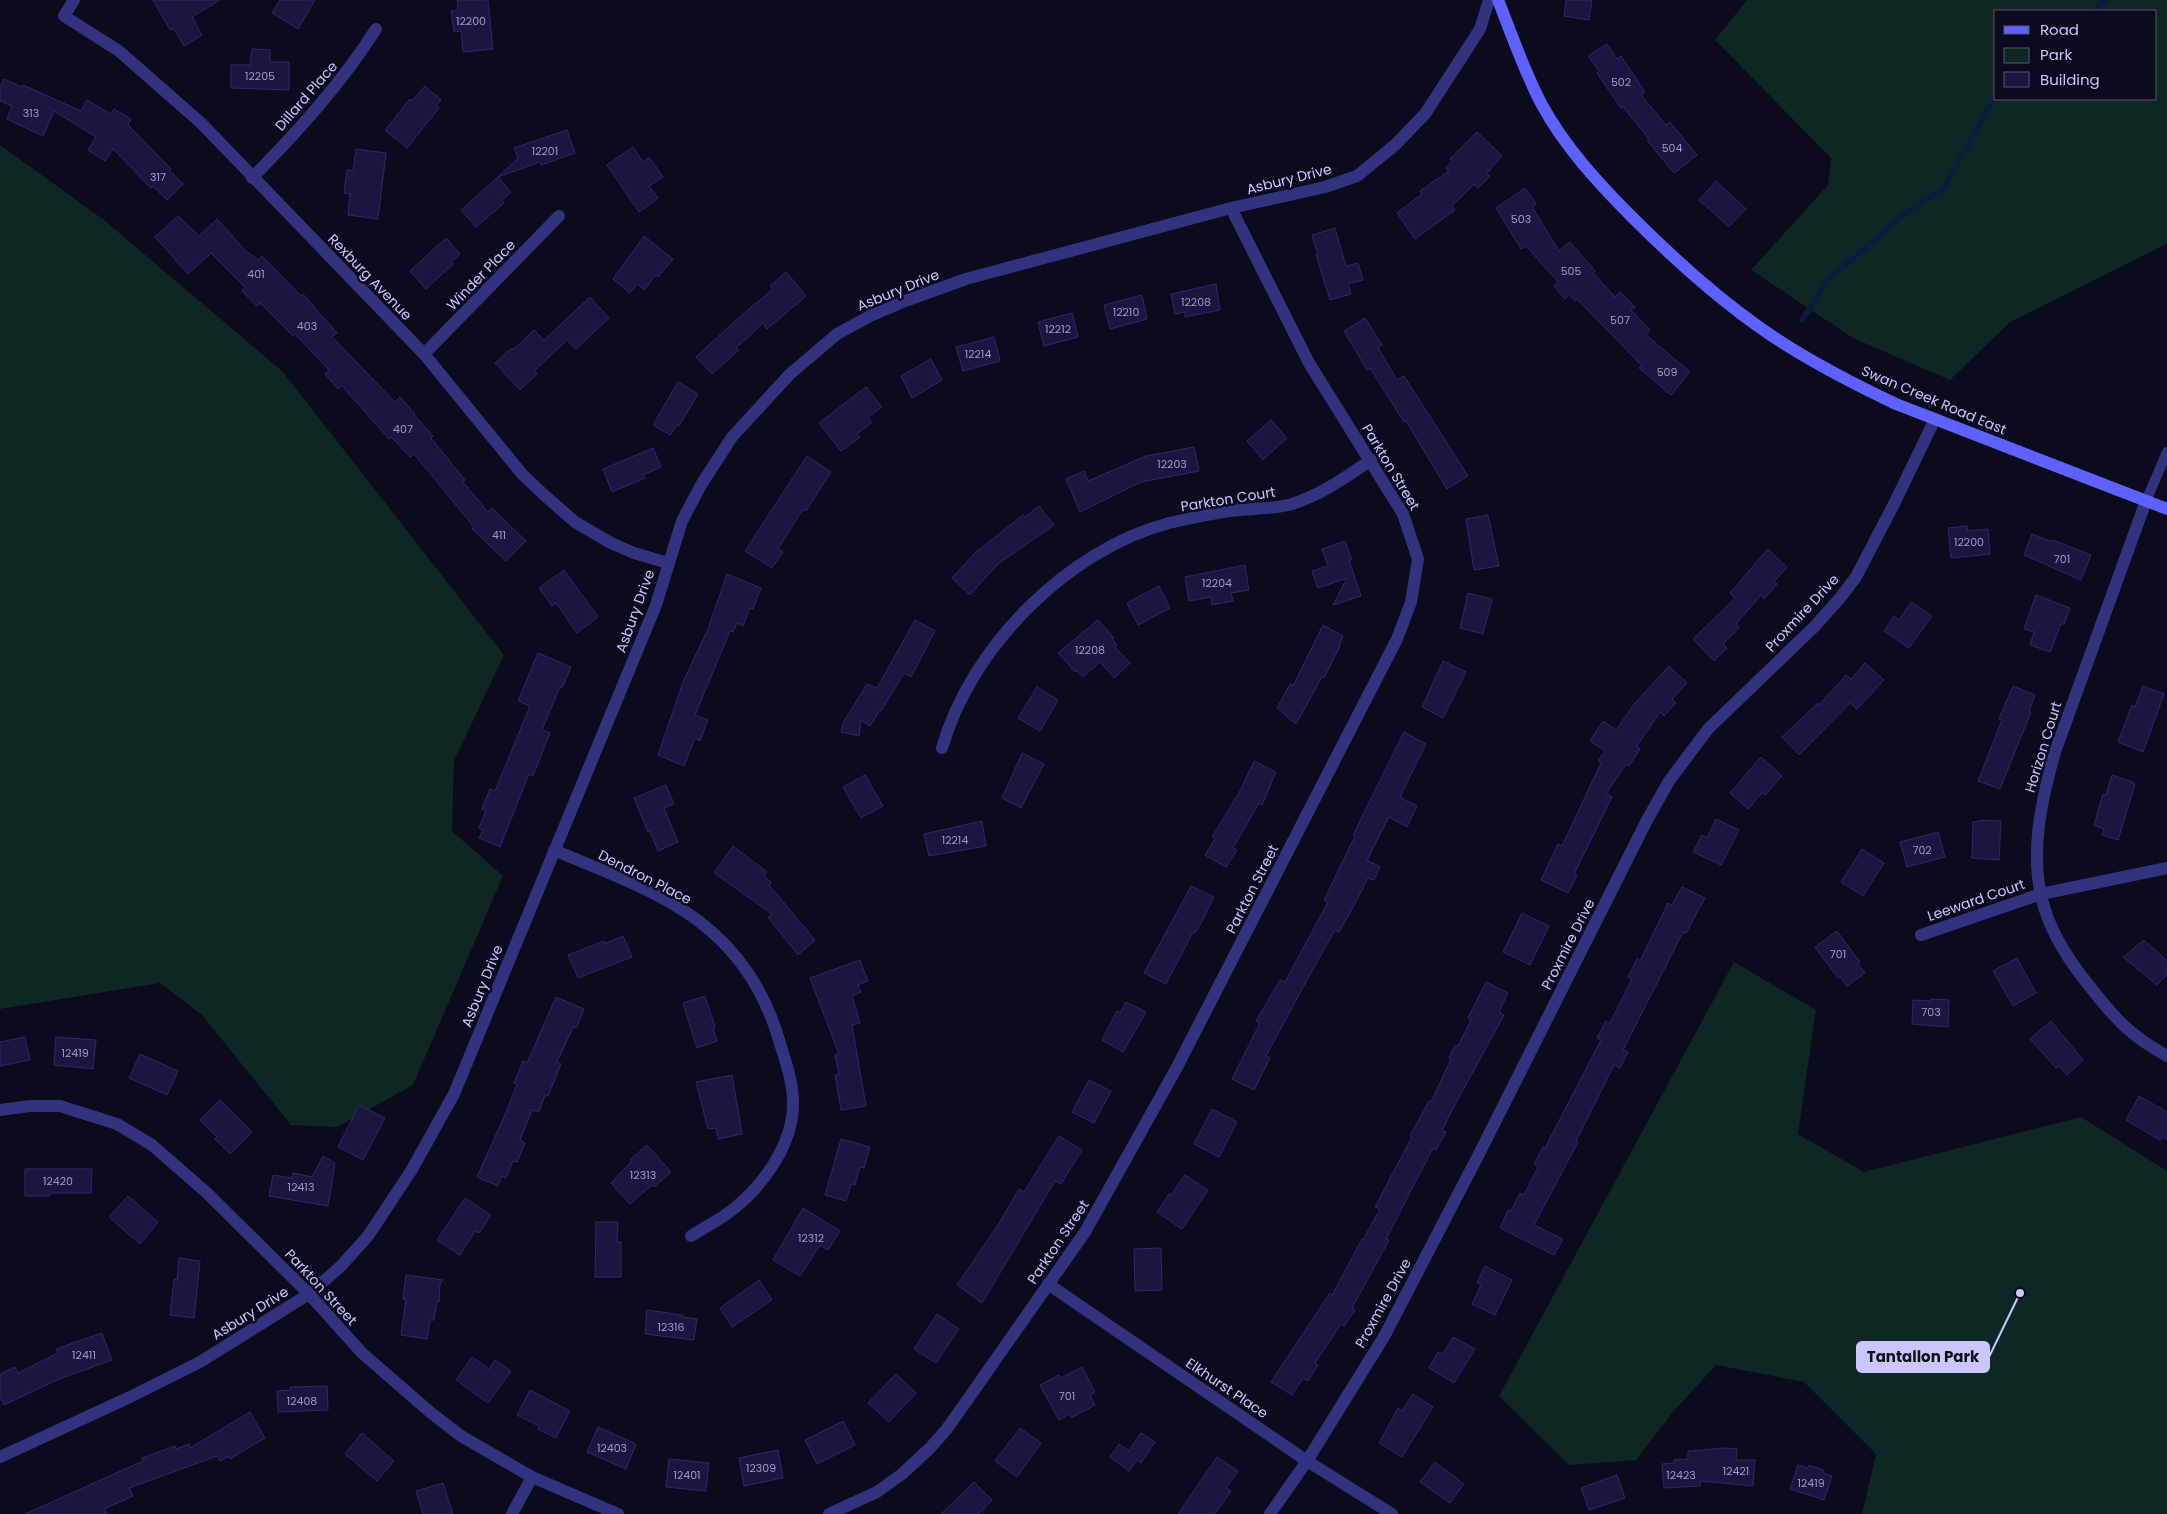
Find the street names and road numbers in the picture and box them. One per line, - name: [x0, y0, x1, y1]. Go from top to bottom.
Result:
- street label: Dillard Place: [270, 57, 342, 135]
- street label: Asbury Drive: [1244, 159, 1334, 199]
- street label: Rexburg Avenue: [323, 229, 417, 325]
- street label: Winder Place: [442, 235, 520, 315]
- street label: Asbury Drive: [854, 264, 942, 316]
- street label: Swan Creek Road East: [1859, 360, 2009, 440]
- street label: Parkton Street: [1357, 420, 1425, 514]
- street label: Parkton Court: [1179, 482, 1277, 516]
- street label: Asbury Drive: [611, 566, 659, 655]
- street label: Proxmire Drive: [1761, 570, 1843, 656]
- street label: Horizon Court: [2020, 699, 2066, 795]
- street label: Parkton Street: [1221, 841, 1283, 937]
- street label: Dendron Place: [595, 845, 695, 909]
- street label: Leeward Court: [1925, 874, 2027, 926]
- street label: Proxmire Drive: [1536, 895, 1600, 993]
- street label: Asbury Drive: [456, 942, 508, 1030]
- street label: Parkton Street: [1022, 1196, 1094, 1288]
- street label: Parkton Street: [280, 1244, 362, 1330]
- street label: Proxmire Drive: [1350, 1254, 1416, 1351]
- street label: Asbury Drive: [208, 1281, 293, 1345]
- street label: Elkhurst Place: [1182, 1353, 1272, 1423]

